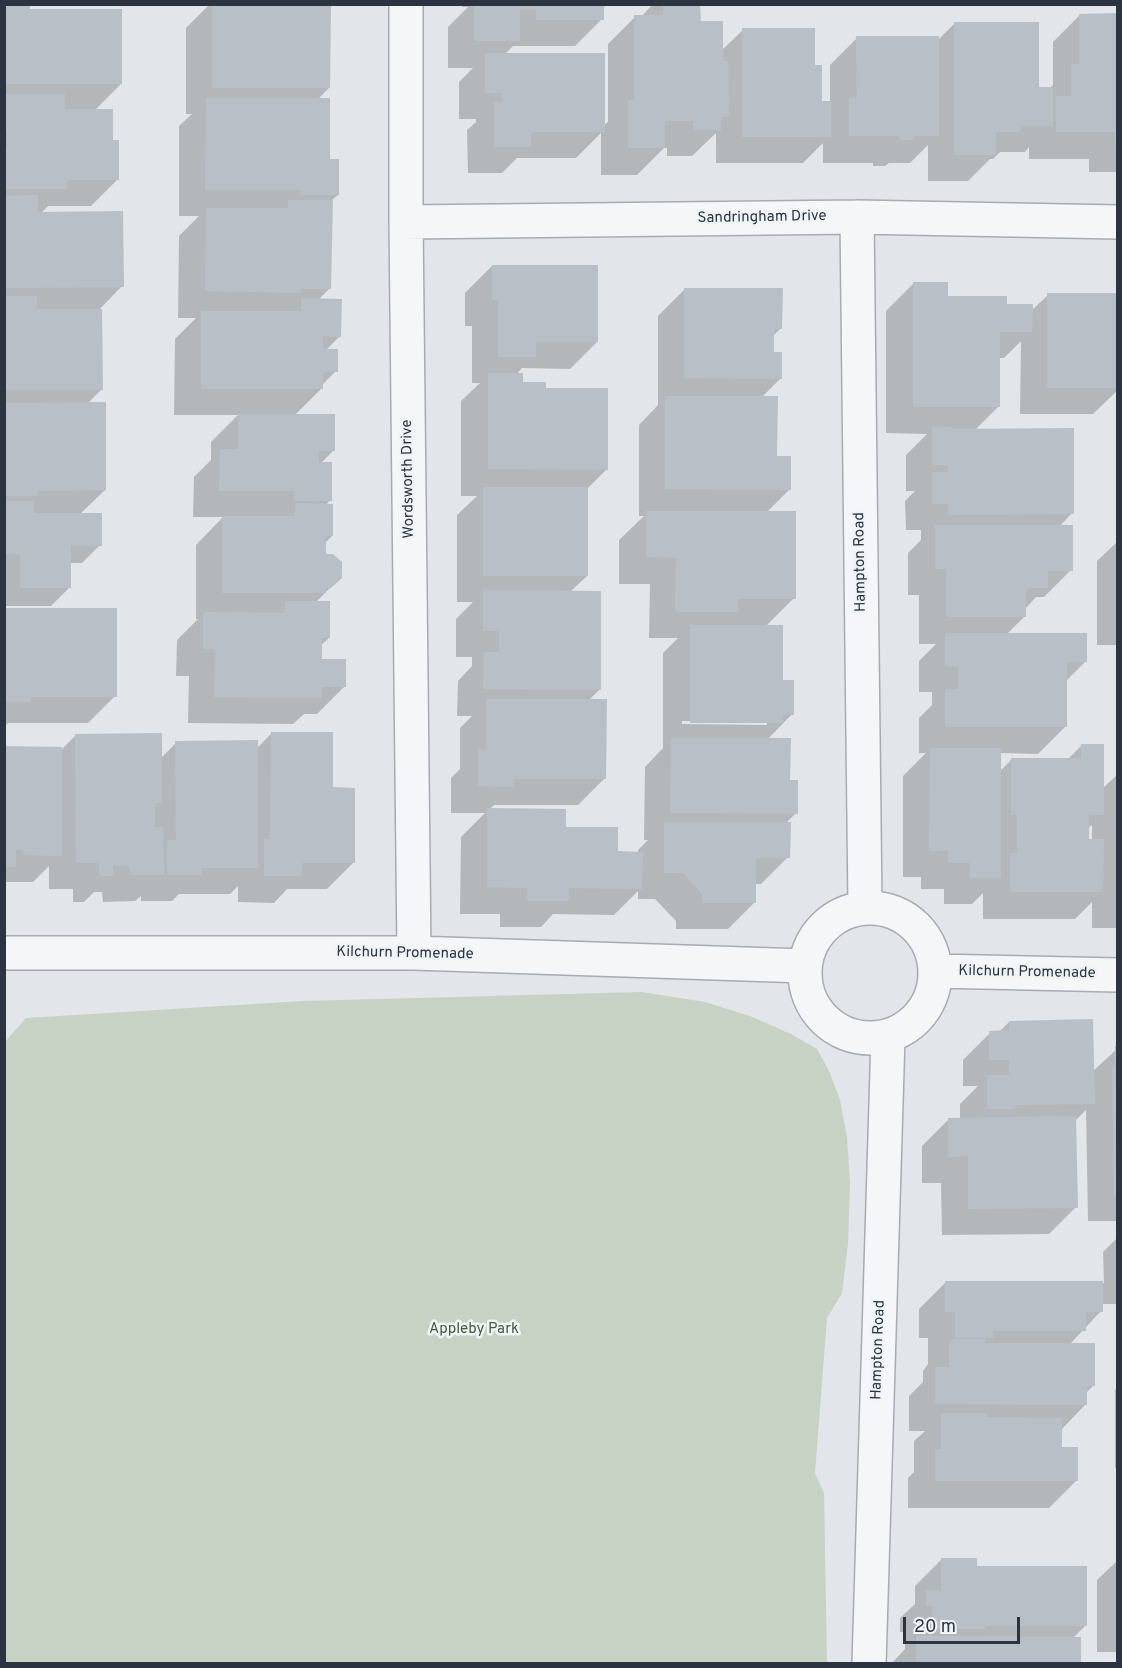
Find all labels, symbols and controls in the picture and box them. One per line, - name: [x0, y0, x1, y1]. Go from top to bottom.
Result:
- street label: Sandringham Drive: [697, 208, 827, 228]
- street label: Wordsworth Drive: [399, 419, 419, 539]
- street label: Hampton Road: [851, 512, 871, 612]
- street label: Kilchurn Promenade: [336, 944, 474, 964]
- street label: Kilchurn Promenade: [958, 963, 1096, 983]
- street label: Hampton Road: [868, 1300, 890, 1400]
- park label: Appleby Park: [429, 1321, 519, 1339]
- scale bar: [906, 1605, 1023, 1643]
- text: 20 m: [914, 1616, 956, 1639]

